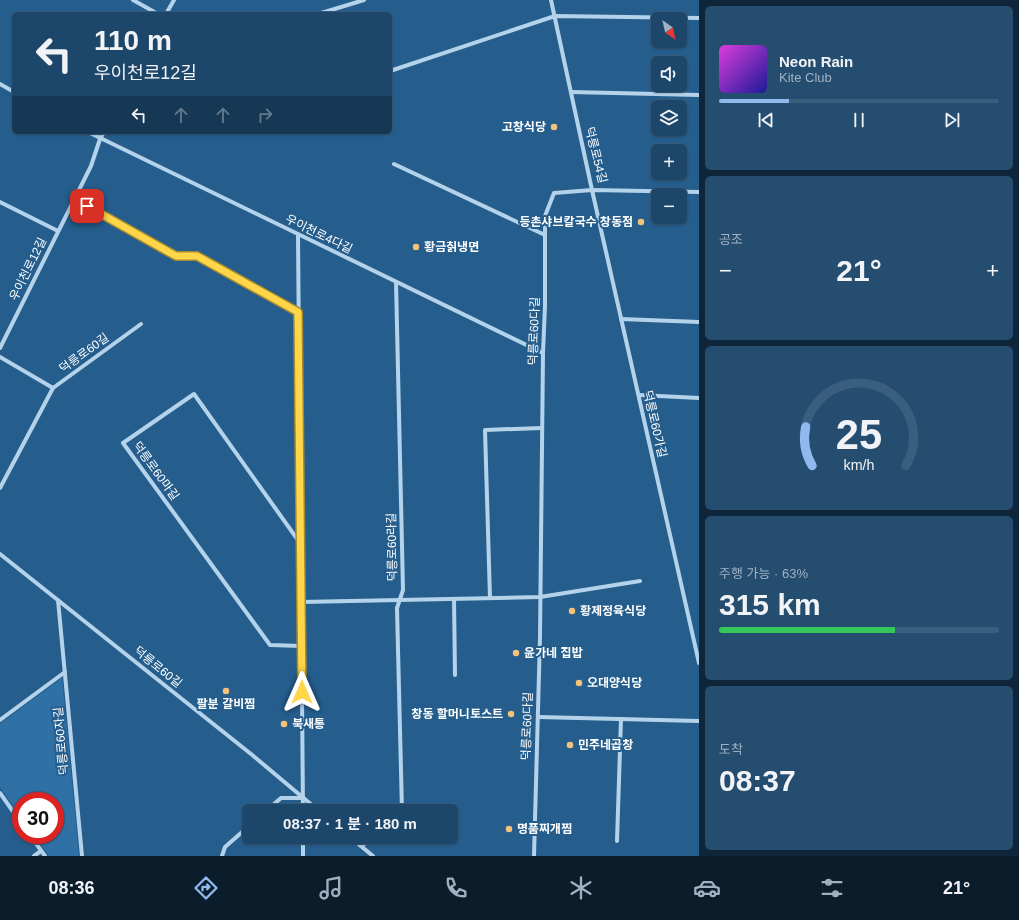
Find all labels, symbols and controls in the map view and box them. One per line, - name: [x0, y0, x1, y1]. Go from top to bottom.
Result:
- north arrow: [651, 12, 687, 48]
- map controls: [651, 12, 687, 224]
- text: 110 m: [94, 25, 172, 56]
- icon: left: [28, 28, 80, 80]
- text: Neon Rain: [779, 53, 853, 70]
- button: sound: [651, 56, 687, 92]
- text: 우이천로12길: [94, 63, 197, 83]
- text: Kite Club: [779, 70, 832, 85]
- button: layers: [651, 100, 687, 136]
- icon: left: [128, 104, 150, 126]
- icon: ahead: [170, 104, 192, 126]
- icon: ahead: [212, 104, 234, 126]
- icon: right: [254, 104, 276, 126]
- icon: previous: [755, 109, 777, 131]
- icon: pause: [848, 109, 870, 131]
- icon: next: [941, 109, 963, 131]
- place label: 고창식당: [502, 120, 546, 134]
- marker: 고창식당: [549, 122, 559, 132]
- street label: 덕릉로54길: [582, 125, 610, 185]
- button: +: [651, 144, 687, 180]
- button: −: [651, 188, 687, 224]
- pin: [70, 189, 104, 223]
- icon: arrive: [76, 195, 98, 217]
- street label: 우이천로4다길: [283, 212, 355, 256]
- place label: 등촌샤브칼국수 창동점: [519, 215, 633, 229]
- marker: 등촌샤브칼국수 창동점: [636, 217, 646, 227]
- text: 공조: [719, 232, 743, 247]
- street label: 우이천로12길: [7, 235, 49, 303]
- place label: 황금칡냉면: [424, 240, 479, 254]
- marker: 황금칡냉면: [411, 242, 421, 252]
- text: 21°: [836, 254, 882, 287]
- text: −: [719, 258, 732, 283]
- text: +: [986, 258, 999, 283]
- street label: 덕릉로60다길: [526, 296, 542, 366]
- street label: 덕릉로60길: [57, 330, 111, 376]
- street label: 덕릉로60가길: [640, 389, 670, 459]
- text: 25: [836, 411, 882, 458]
- street label: 덕릉로60마길: [130, 439, 182, 503]
- text: km/h: [844, 457, 875, 473]
- street label: 덕릉로60라길: [384, 513, 400, 581]
- text: 주행 가능 · 63%: [719, 566, 808, 581]
- text: 315 km: [719, 588, 821, 621]
- place label: 황제정육식당: [580, 604, 646, 618]
- marker: 황제정육식당: [567, 606, 577, 616]
- street label: 덕릉로60길: [131, 643, 185, 691]
- place label: 윤가네 집밥: [524, 646, 583, 660]
- marker: 윤가네 집밥: [511, 648, 521, 658]
- position arrow: [281, 671, 323, 713]
- place label: 오대양식당: [587, 676, 642, 690]
- marker: 오대양식당: [574, 678, 584, 688]
- marker: 팔분 갈비찜: [221, 686, 231, 696]
- street label: 덕릉로60다길: [519, 691, 535, 761]
- place label: 팔분 갈비찜: [197, 697, 255, 711]
- street label: 덕릉로60자길: [51, 706, 71, 776]
- place label: 창동 할머니토스트: [411, 707, 503, 721]
- marker: 창동 할머니토스트: [506, 709, 516, 719]
- place label: 북새통: [292, 717, 325, 731]
- marker: 북새통: [279, 719, 289, 729]
- place label: 민주네곱창: [578, 738, 633, 752]
- marker: 민주네곱창: [565, 740, 575, 750]
- text: 도착: [719, 742, 743, 757]
- text: 08:37: [719, 764, 796, 797]
- speed limit sign: 30: [12, 792, 64, 844]
- text: 08:37 · 1 분 · 180 m: [283, 815, 417, 832]
- place label: 명품찌개찜: [517, 822, 572, 836]
- marker: 명품찌개찜: [504, 824, 514, 834]
- icon: directions: [192, 874, 220, 902]
- icon: music: [317, 874, 345, 902]
- icon: phone: [442, 874, 470, 902]
- icon: climate: [567, 874, 595, 902]
- icon: car: [693, 874, 721, 902]
- icon: filters: [818, 874, 846, 902]
- text: 08:36: [49, 878, 95, 898]
- text: 21°: [943, 878, 970, 898]

